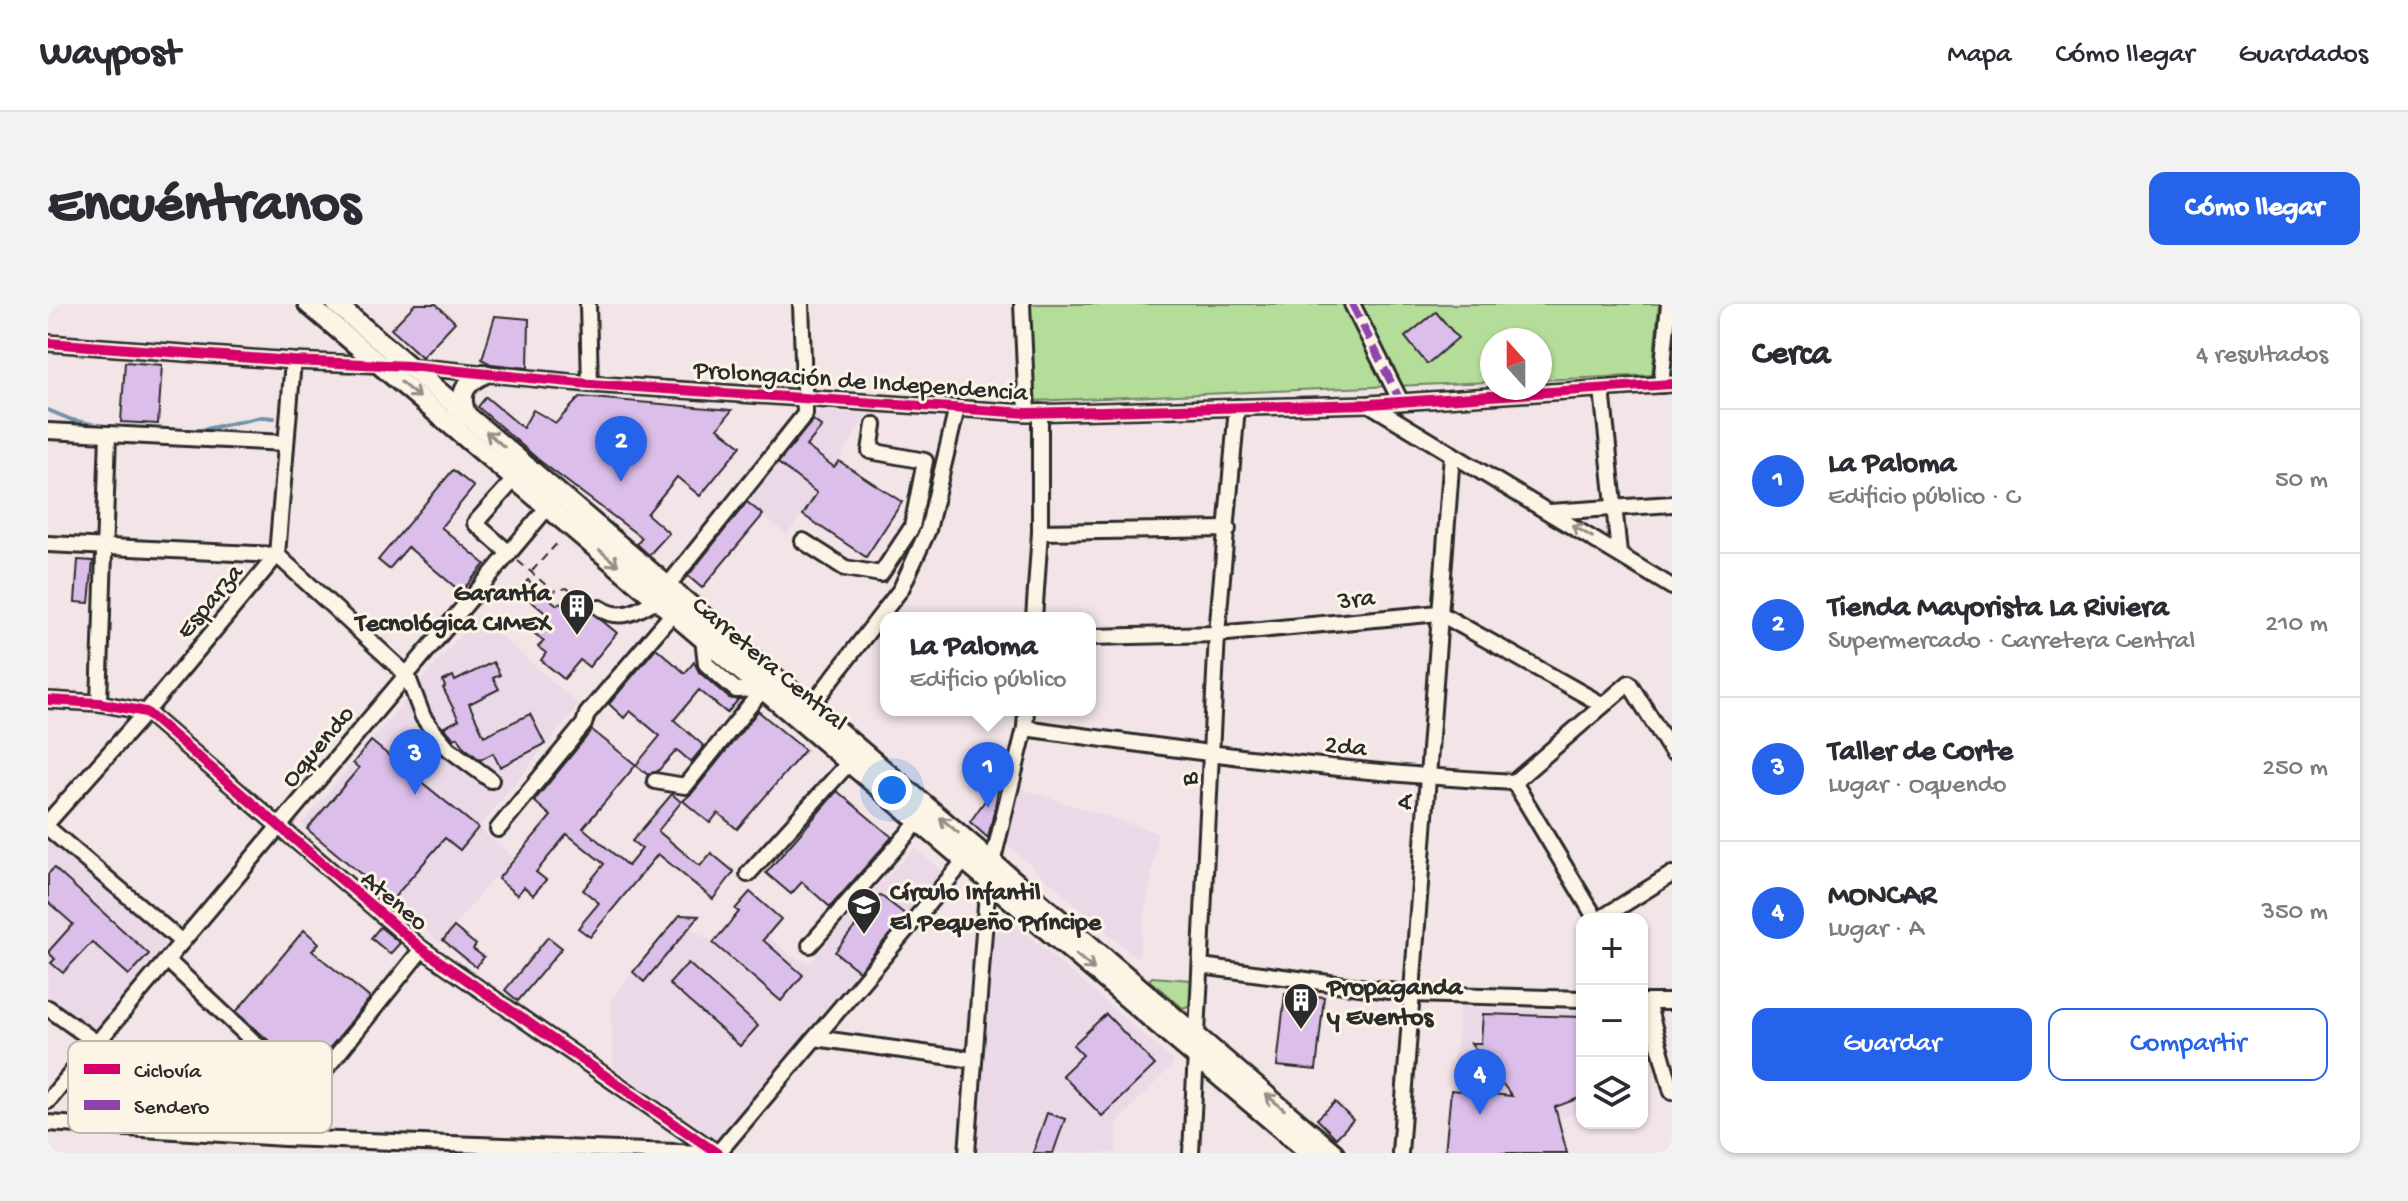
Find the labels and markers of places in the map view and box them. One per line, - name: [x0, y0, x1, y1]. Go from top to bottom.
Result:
- pin: 2: [595, 416, 647, 482]
- place label: Garantía Tecnológica CIMEX: [353, 580, 553, 641]
- building icon: Garantía Tecnológica CIMEX: [558, 587, 596, 637]
- pin: 3: [389, 729, 441, 795]
- pin: 1: [962, 742, 1014, 808]
- place label: Círculo Infantil El Pequeño Príncipe: [890, 879, 1103, 940]
- school or university icon: Círculo Infantil El Pequeño Príncipe: [845, 886, 883, 936]
- place label: Propaganda y Eventos: [1325, 974, 1464, 1035]
- building icon: Propaganda y Eventos: [1282, 981, 1320, 1031]
- pin: 4: [1454, 1049, 1506, 1115]

